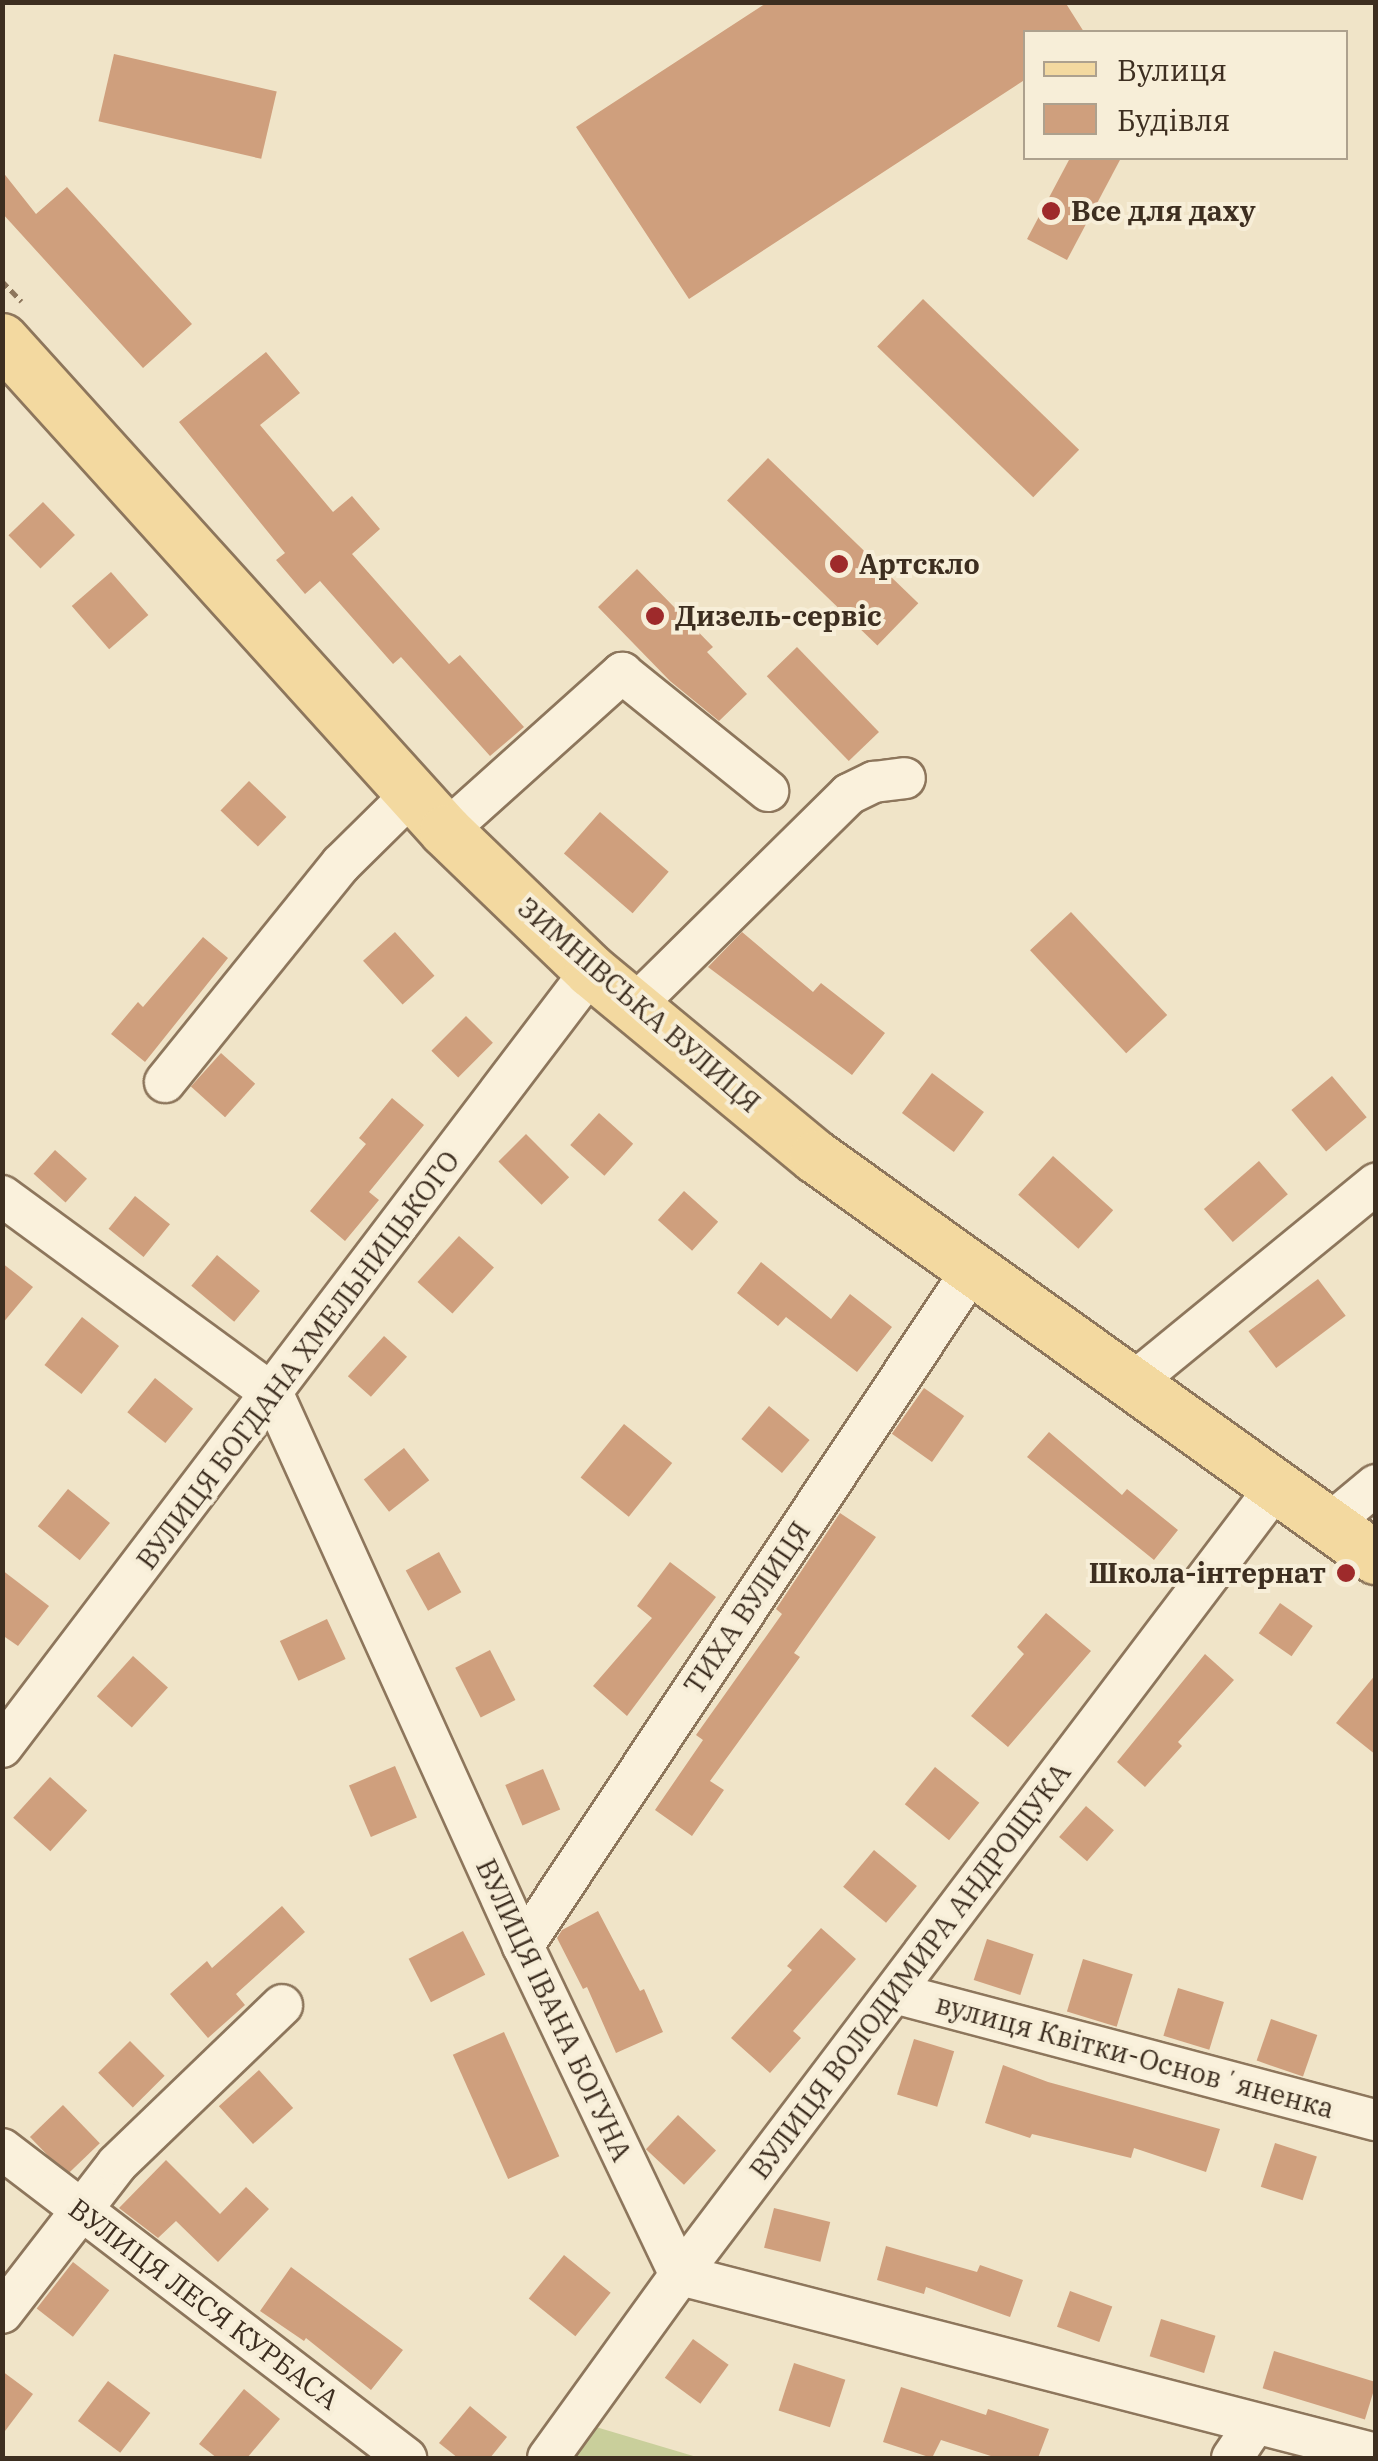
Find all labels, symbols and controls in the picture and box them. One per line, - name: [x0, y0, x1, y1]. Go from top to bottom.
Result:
- legend: [1023, 30, 1348, 160]
- text: Вулиця: [1117, 50, 1227, 89]
- text: Будівля: [1117, 100, 1230, 139]
- place label: Все для даху: [1071, 194, 1256, 228]
- marker: Все для даху: [1040, 200, 1062, 222]
- place label: Артскло: [859, 547, 980, 581]
- marker: Артскло: [828, 553, 850, 575]
- place label: Дизель-сервіс: [675, 599, 882, 633]
- marker: Дизель-сервіс: [644, 605, 666, 627]
- street label: ЗИМНІВСЬКА ВУЛИЦЯ: [511, 891, 767, 1119]
- street label: ВУЛИЦЯ БОГДАНА ХМЕЛЬНИЦЬКОГО: [130, 1144, 466, 1576]
- street label: ТИХА ВУЛИЦЯ: [677, 1515, 817, 1701]
- place label: Школа-інтернат: [1089, 1556, 1326, 1590]
- marker: Школа-інтернат: [1335, 1562, 1357, 1584]
- street label: ВУЛИЦЯ ВОЛОДИМИРА АНДРОЩУКА: [743, 1756, 1077, 2186]
- street label: ВУЛИЦЯ ІВАНА БОГУНА: [469, 1853, 639, 2167]
- street label: вулиця Квітки-Основʼяненка: [932, 1987, 1338, 2125]
- street label: ВУЛИЦЯ ЛЕСЯ КУРБАСА: [62, 2191, 346, 2417]

